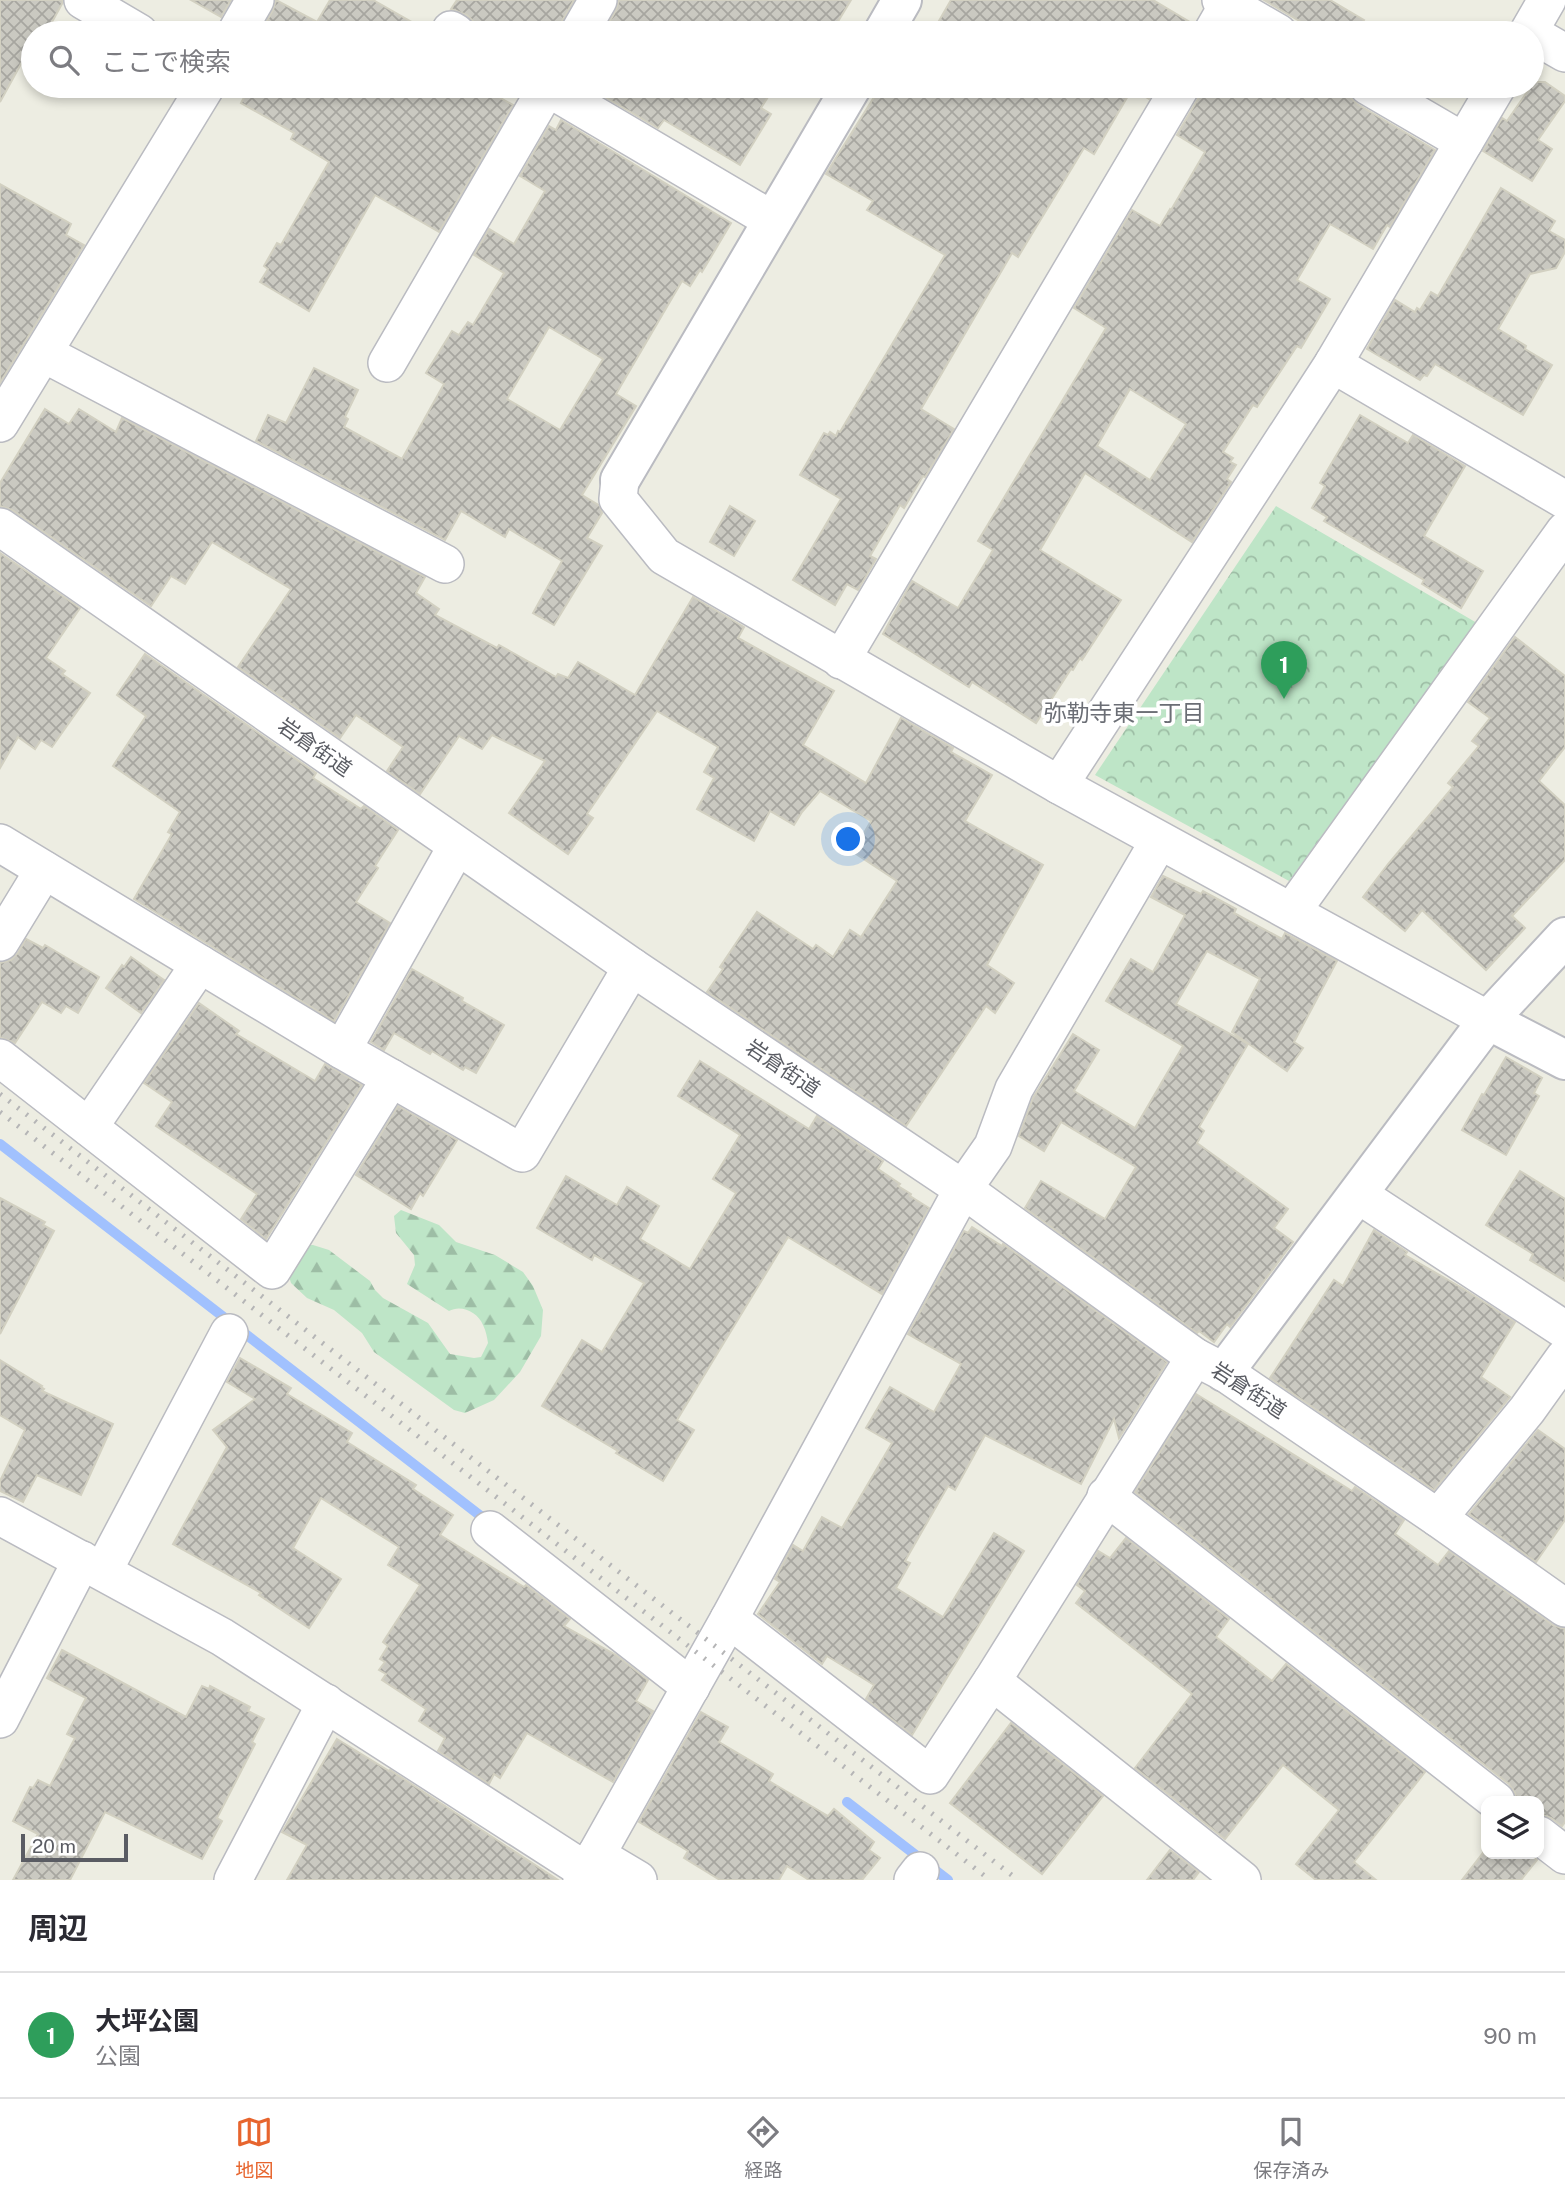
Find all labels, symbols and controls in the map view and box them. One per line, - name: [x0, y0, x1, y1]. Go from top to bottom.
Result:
- search box: [21, 21, 1544, 98]
- icon: search: [45, 41, 83, 79]
- text: ここで検索: [101, 46, 231, 77]
- pin: 1: [1261, 641, 1307, 699]
- district label: 弥勒寺東一丁目: [1044, 699, 1205, 726]
- street label: 岩倉街道: [273, 713, 357, 781]
- your location: [831, 822, 865, 856]
- street label: 岩倉街道: [741, 1034, 825, 1102]
- street label: 岩倉街道: [1207, 1357, 1291, 1423]
- map controls: [1481, 1796, 1544, 1859]
- button: layers: [1481, 1796, 1544, 1859]
- scale bar: [21, 1831, 128, 1863]
- text: 20 m: [32, 1835, 76, 1857]
- text: 周辺: [28, 1910, 88, 1946]
- text: 大坪公園: [95, 2005, 199, 2036]
- text: 1: [46, 2022, 56, 2049]
- text: 90 m: [1483, 2022, 1537, 2049]
- text: 公園: [95, 2042, 141, 2069]
- tab: 地図: [235, 2113, 274, 2182]
- tab: 経路: [744, 2113, 783, 2182]
- tab: 保存済み: [1253, 2113, 1330, 2182]

